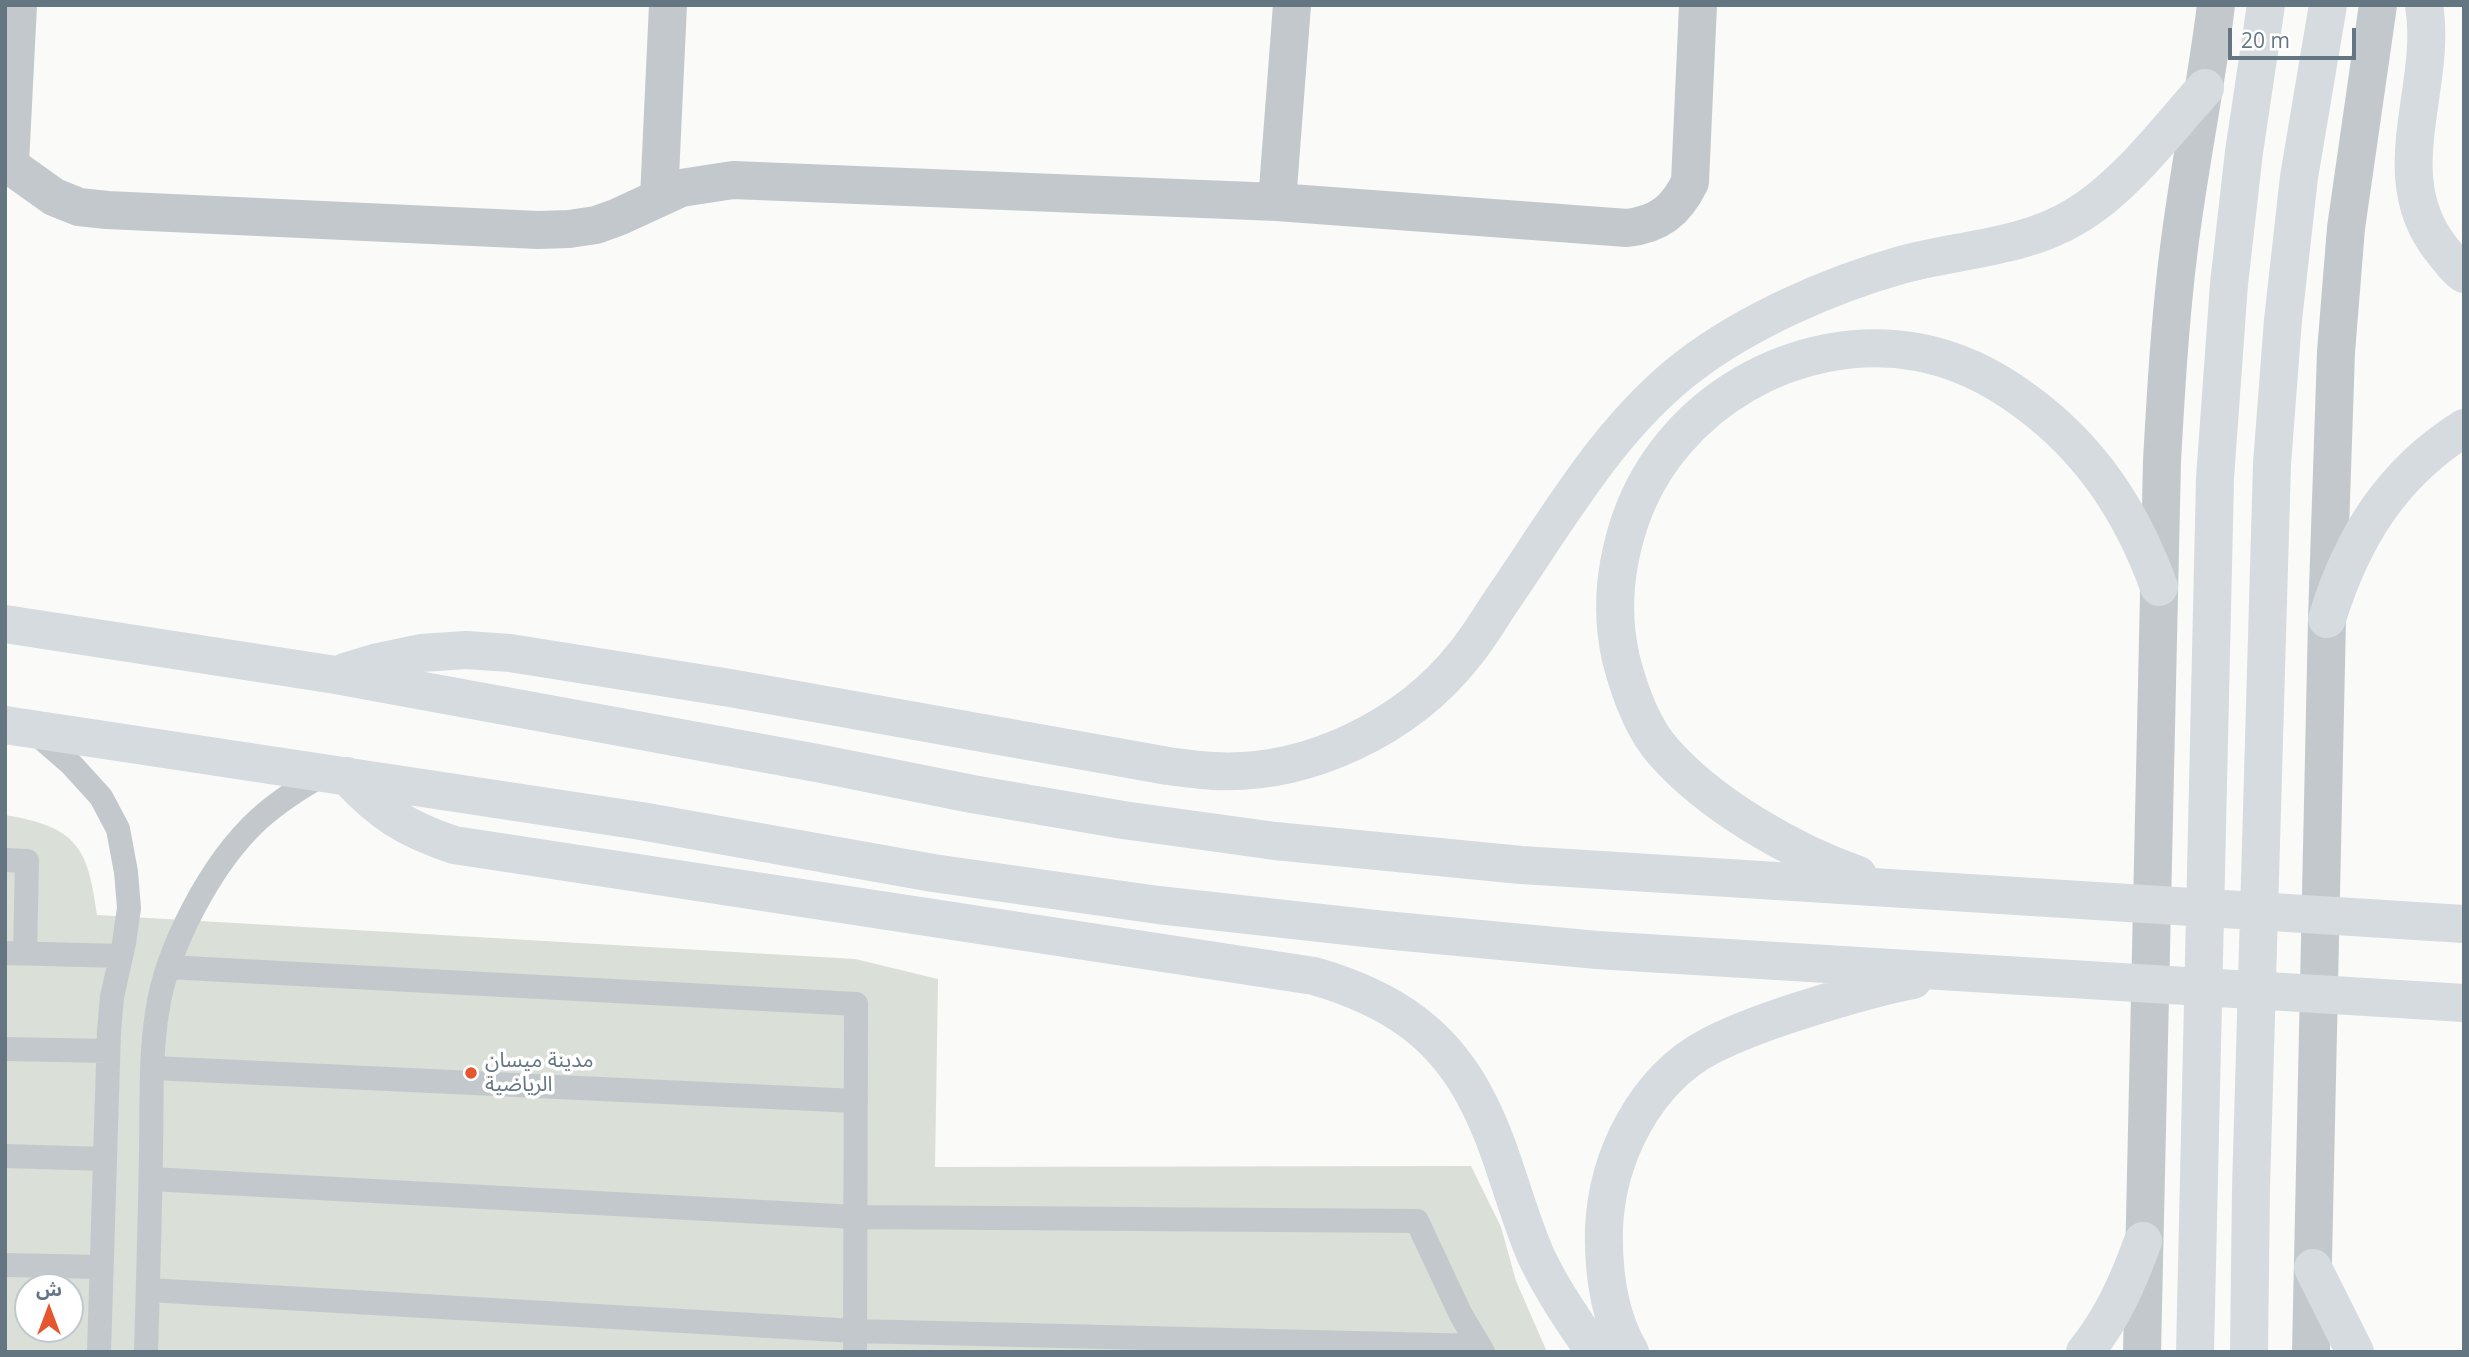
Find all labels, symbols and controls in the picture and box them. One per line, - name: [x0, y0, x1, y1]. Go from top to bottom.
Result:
- scale bar: [2231, 14, 2359, 58]
- text: 20 m: [2241, 26, 2290, 54]
- place label: مدينة ميسان الرياضية: [485, 1048, 594, 1098]
- marker: مدينة ميسان الرياضية: [463, 1065, 479, 1081]
- north arrow: [14, 1273, 84, 1343]
- text: ش: [36, 1276, 62, 1302]

